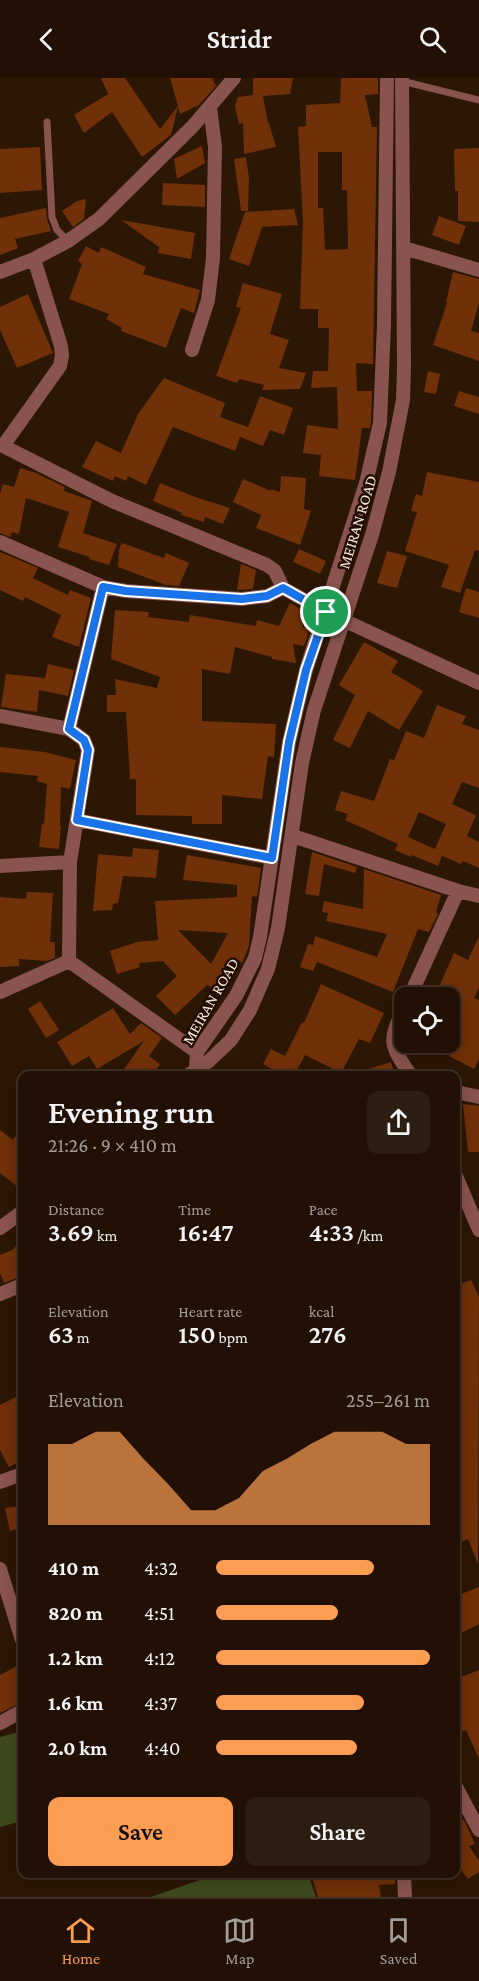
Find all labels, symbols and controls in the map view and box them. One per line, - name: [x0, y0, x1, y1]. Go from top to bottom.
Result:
- icon: back: [30, 23, 63, 56]
- icon: search: [416, 23, 449, 56]
- text: Stridr: [207, 24, 272, 54]
- street label: MEIRAN ROAD: [335, 473, 380, 571]
- pin: [300, 586, 351, 637]
- icon: arrive: [309, 595, 342, 628]
- street label: MEIRAN ROAD: [179, 955, 242, 1047]
- map controls: [394, 987, 460, 1053]
- button: locate: [394, 987, 460, 1053]
- button: share: [367, 1091, 430, 1154]
- text: Evening run: [48, 1093, 214, 1130]
- text: 21:26 · 9 × 410 m: [48, 1134, 177, 1156]
- text: Distance: [48, 1201, 104, 1218]
- text: Time: [178, 1201, 211, 1218]
- text: Pace: [309, 1201, 337, 1218]
- text: 3.69: [48, 1218, 94, 1247]
- text: 16:47: [178, 1218, 234, 1247]
- text: 4:33: [309, 1218, 354, 1247]
- text: km: [94, 1227, 117, 1244]
- text: /km: [354, 1227, 383, 1244]
- text: Elevation: [48, 1303, 109, 1320]
- text: Heart rate: [178, 1303, 242, 1320]
- text: kcal: [309, 1303, 334, 1320]
- text: 63: [48, 1320, 74, 1349]
- text: 150: [178, 1320, 216, 1349]
- text: 276: [309, 1320, 347, 1349]
- text: m: [74, 1329, 90, 1346]
- text: bpm: [216, 1329, 248, 1346]
- text: Elevation: [48, 1389, 124, 1411]
- text: 255–261 m: [346, 1389, 430, 1411]
- text: 410 m: [48, 1557, 99, 1579]
- text: 4:32: [144, 1557, 178, 1579]
- text: 820 m: [48, 1602, 103, 1624]
- text: 4:51: [144, 1602, 175, 1624]
- text: 1.2 km: [48, 1647, 103, 1669]
- text: 4:12: [144, 1647, 175, 1669]
- text: 1.6 km: [48, 1692, 103, 1714]
- text: 4:37: [144, 1692, 177, 1714]
- text: 2.0 km: [48, 1737, 107, 1759]
- text: 4:40: [144, 1737, 180, 1759]
- button: Save: [48, 1797, 233, 1866]
- button: Share: [245, 1797, 430, 1866]
- tab: Home: [62, 1914, 100, 1967]
- tab: Map: [223, 1914, 256, 1967]
- tab: Saved: [380, 1914, 417, 1967]

